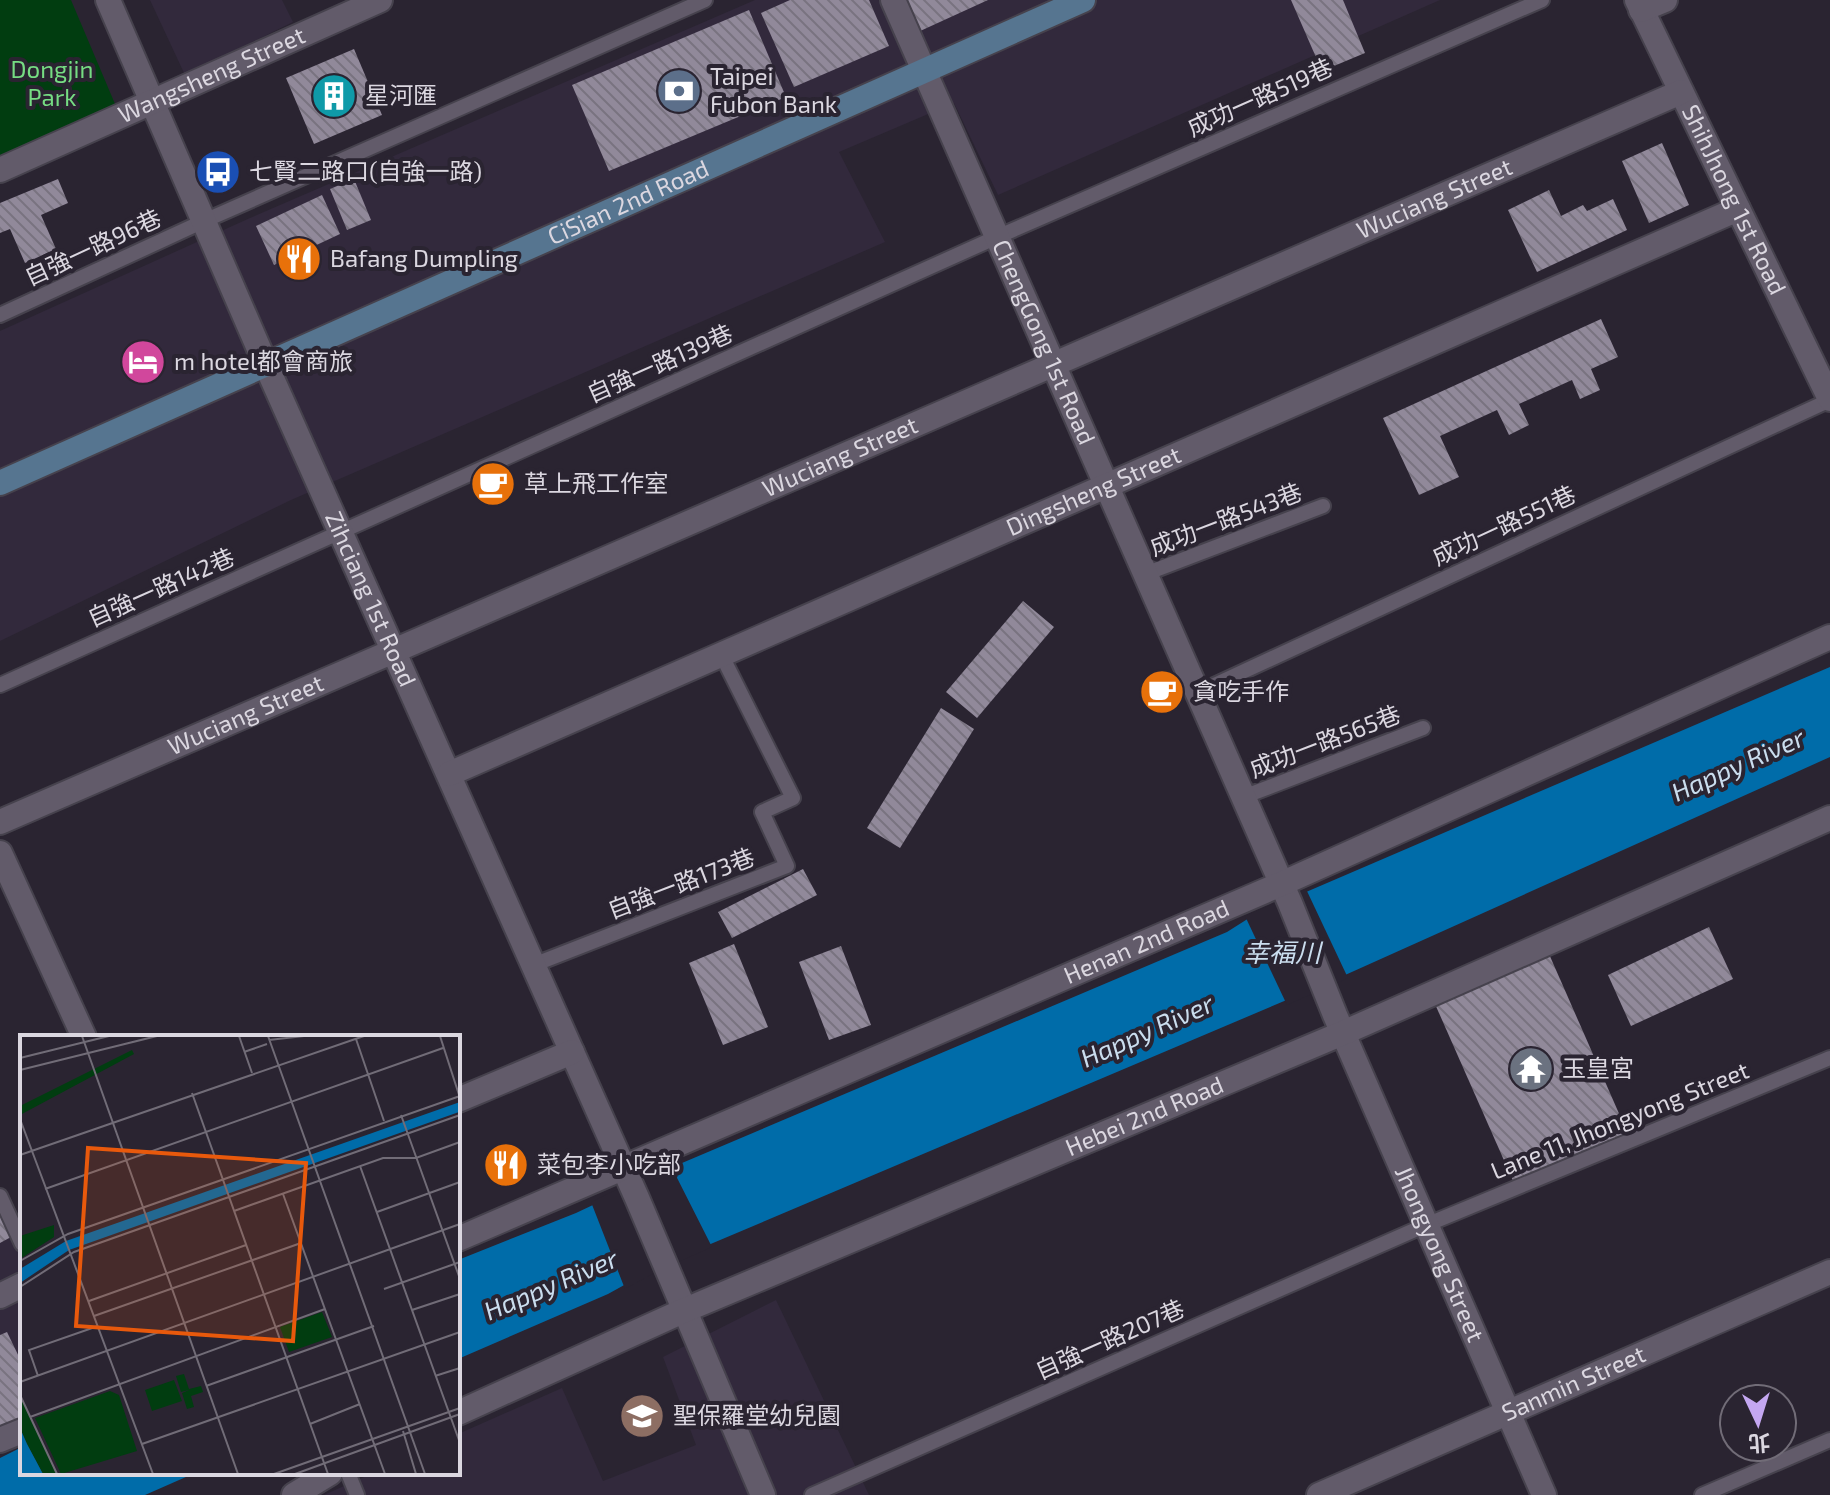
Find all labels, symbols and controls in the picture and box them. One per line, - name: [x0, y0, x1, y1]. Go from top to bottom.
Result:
- street label: Wangsheng Street: [113, 20, 309, 128]
- street label: 成功一路519巷: [1182, 52, 1337, 142]
- park label: Dongjin Park: [11, 54, 93, 111]
- place label: Taipei Fubon Bank: [710, 61, 837, 118]
- bank icon: Taipei Fubon Bank: [655, 67, 703, 115]
- building icon: 星河匯: [310, 72, 358, 120]
- place label: 星河匯: [365, 80, 437, 109]
- street label: ShihJhong 1st Road: [1677, 100, 1793, 299]
- bus stop icon: 七賢二路口(自強一路): [194, 148, 242, 196]
- street label: Wuciang Street: [1352, 151, 1516, 244]
- street label: CiSian 2nd Road: [543, 153, 713, 250]
- place label: 七賢二路口(自強一路): [249, 156, 482, 185]
- street label: 自強一路96巷: [19, 202, 165, 291]
- restaurant icon: Bafang Dumpling: [275, 235, 323, 283]
- street label: ChengGong 1st Road: [987, 235, 1103, 449]
- place label: Bafang Dumpling: [330, 243, 518, 272]
- street label: 自強一路139巷: [582, 318, 737, 408]
- hotel icon: m hotel都會商旅: [119, 338, 167, 386]
- place label: m hotel都會商旅: [174, 346, 353, 375]
- street label: Wuciang Street: [757, 409, 922, 502]
- street label: Dingsheng Street: [1001, 439, 1185, 541]
- cafe icon: 草上飛工作室: [469, 460, 517, 508]
- place label: 草上飛工作室: [524, 468, 668, 497]
- street label: 成功一路543巷: [1145, 476, 1306, 561]
- street label: 成功一路551巷: [1427, 479, 1580, 571]
- street label: Zihciang 1st Road: [320, 506, 423, 691]
- street label: 自強一路142巷: [82, 541, 238, 632]
- street label: Wuciang Street: [163, 667, 327, 760]
- cafe icon: 貪吃手作: [1138, 668, 1186, 716]
- place label: 貪吃手作: [1193, 676, 1289, 705]
- street label: 成功一路565巷: [1245, 698, 1404, 783]
- water label: Happy River: [1666, 720, 1810, 808]
- street label: 自強一路173巷: [603, 841, 758, 924]
- street label: Henan 2nd Road: [1059, 892, 1233, 989]
- water label: 幸福川: [1243, 936, 1324, 967]
- water label: Happy River: [1075, 986, 1219, 1074]
- inset map: [20, 1035, 460, 1475]
- temple icon: 玉皇宮: [1507, 1045, 1555, 1093]
- place label: 玉皇宮: [1562, 1053, 1634, 1082]
- street label: Lane 11, Jhongyong Street: [1486, 1055, 1753, 1185]
- street label: Hebei 2nd Road: [1061, 1069, 1227, 1161]
- restaurant icon: 菜包李小吃部: [482, 1141, 530, 1189]
- place label: 菜包李小吃部: [537, 1149, 681, 1178]
- street label: Jhongyong Street: [1390, 1161, 1491, 1346]
- water label: Happy River: [479, 1241, 623, 1327]
- street label: 自強一路207巷: [1030, 1293, 1188, 1384]
- street label: Sanmin Street: [1497, 1338, 1649, 1426]
- north arrow: [1718, 1383, 1798, 1463]
- school or university icon: 聖保羅堂幼兒園: [618, 1392, 666, 1440]
- place label: 聖保羅堂幼兒園: [673, 1400, 841, 1429]
- text: 北: [1748, 1430, 1771, 1458]

